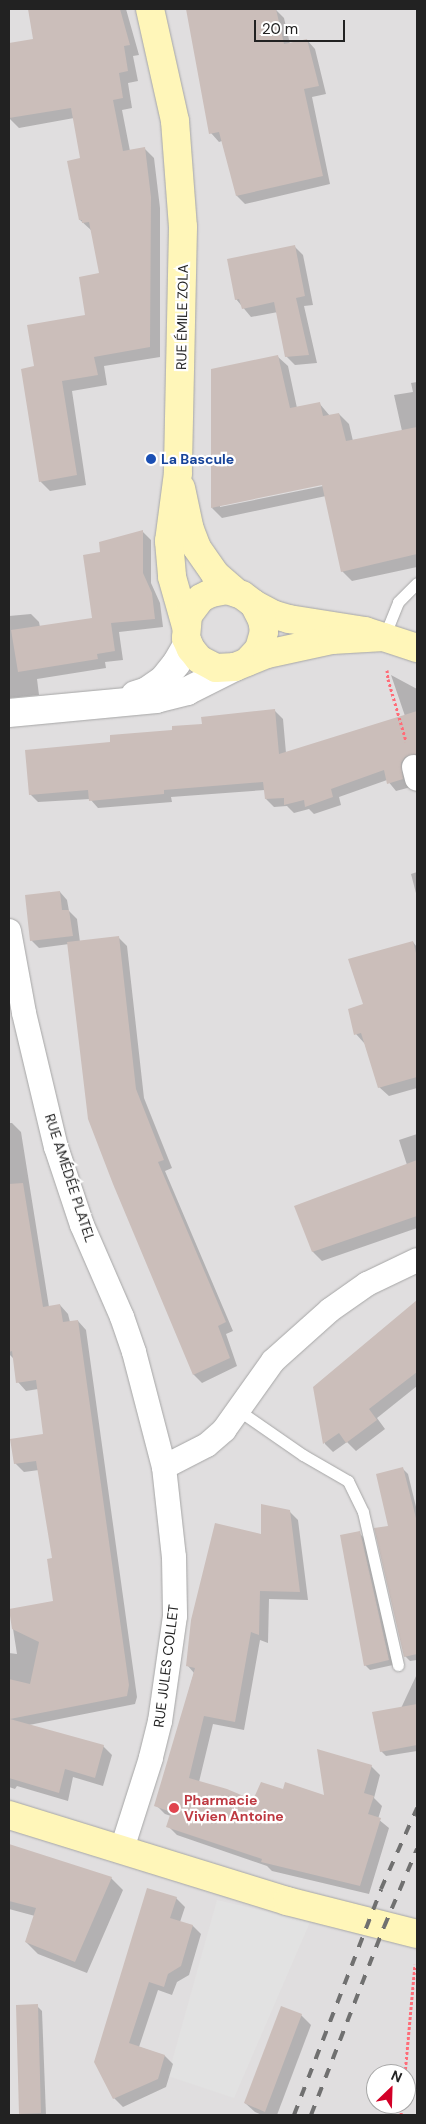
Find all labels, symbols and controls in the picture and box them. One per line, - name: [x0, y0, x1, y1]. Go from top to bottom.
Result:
- scale bar: [256, 10, 347, 42]
- text: 20 m: [262, 19, 298, 39]
- street label: RUE ÉMILE ZOLA: [173, 264, 191, 370]
- place label: La Bascule: [161, 451, 234, 467]
- marker: La Bascule: [145, 453, 157, 465]
- street label: RUE AMÉDÉE PLATEL: [41, 1112, 99, 1244]
- street label: RUE JULES COLLET: [150, 1604, 182, 1728]
- place label: Pharmacie Vivien Antoine: [184, 1792, 284, 1824]
- marker: Pharmacie Vivien Antoine: [168, 1802, 180, 1814]
- north arrow: [366, 2064, 416, 2114]
- text: N: [388, 2066, 405, 2087]

